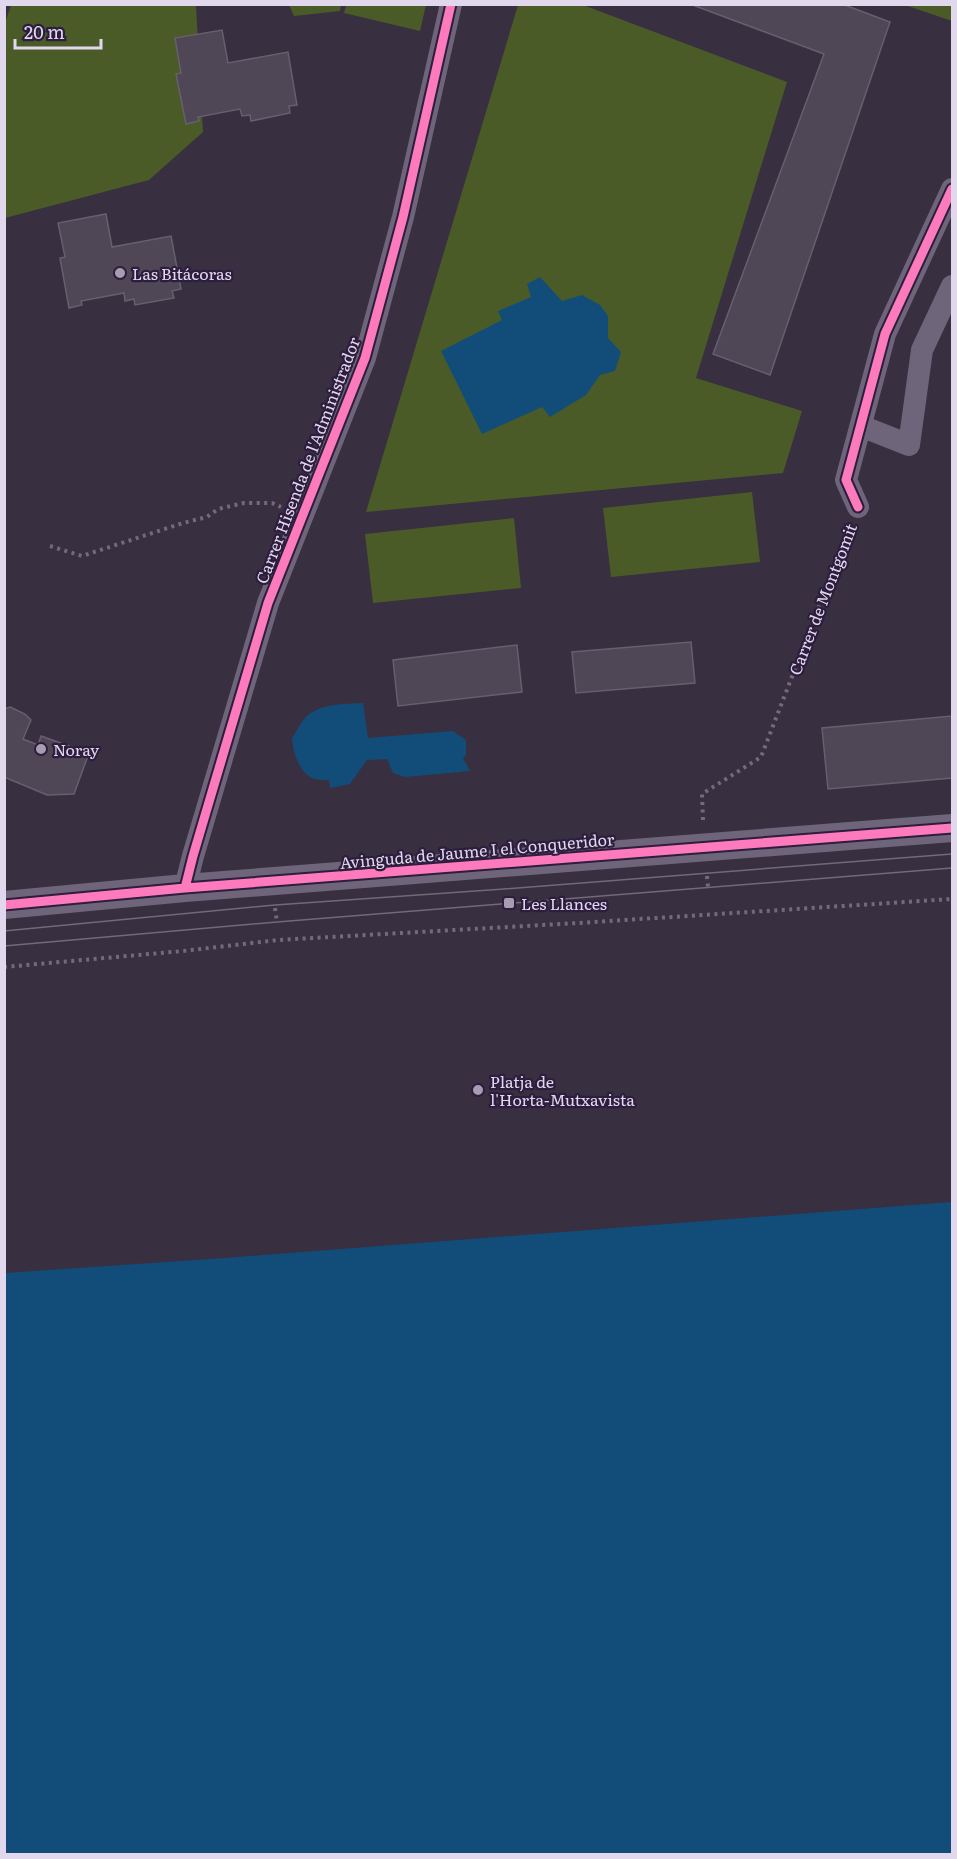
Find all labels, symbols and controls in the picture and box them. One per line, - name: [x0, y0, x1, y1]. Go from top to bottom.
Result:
- scale bar: [15, 12, 100, 50]
- text: 20 m: [24, 18, 65, 45]
- place label: Las Bitácoras: [132, 261, 232, 285]
- marker: Las Bitácoras: [113, 266, 127, 280]
- street label: Carrer Hisenda de l'Administrador: [249, 333, 365, 587]
- street label: Carrer de Montgomit: [782, 519, 862, 678]
- place label: Noray: [53, 737, 100, 761]
- marker: Noray: [34, 742, 48, 756]
- street label: Avinguda de Jaume I el Conqueridor: [339, 826, 616, 874]
- place label: Les Llances: [521, 891, 607, 915]
- marker: Les Llances: [502, 896, 516, 910]
- place label: Platja de l'Horta-Mutxavista: [490, 1069, 635, 1111]
- marker: Platja de l'Horta-Mutxavista: [471, 1083, 485, 1097]

